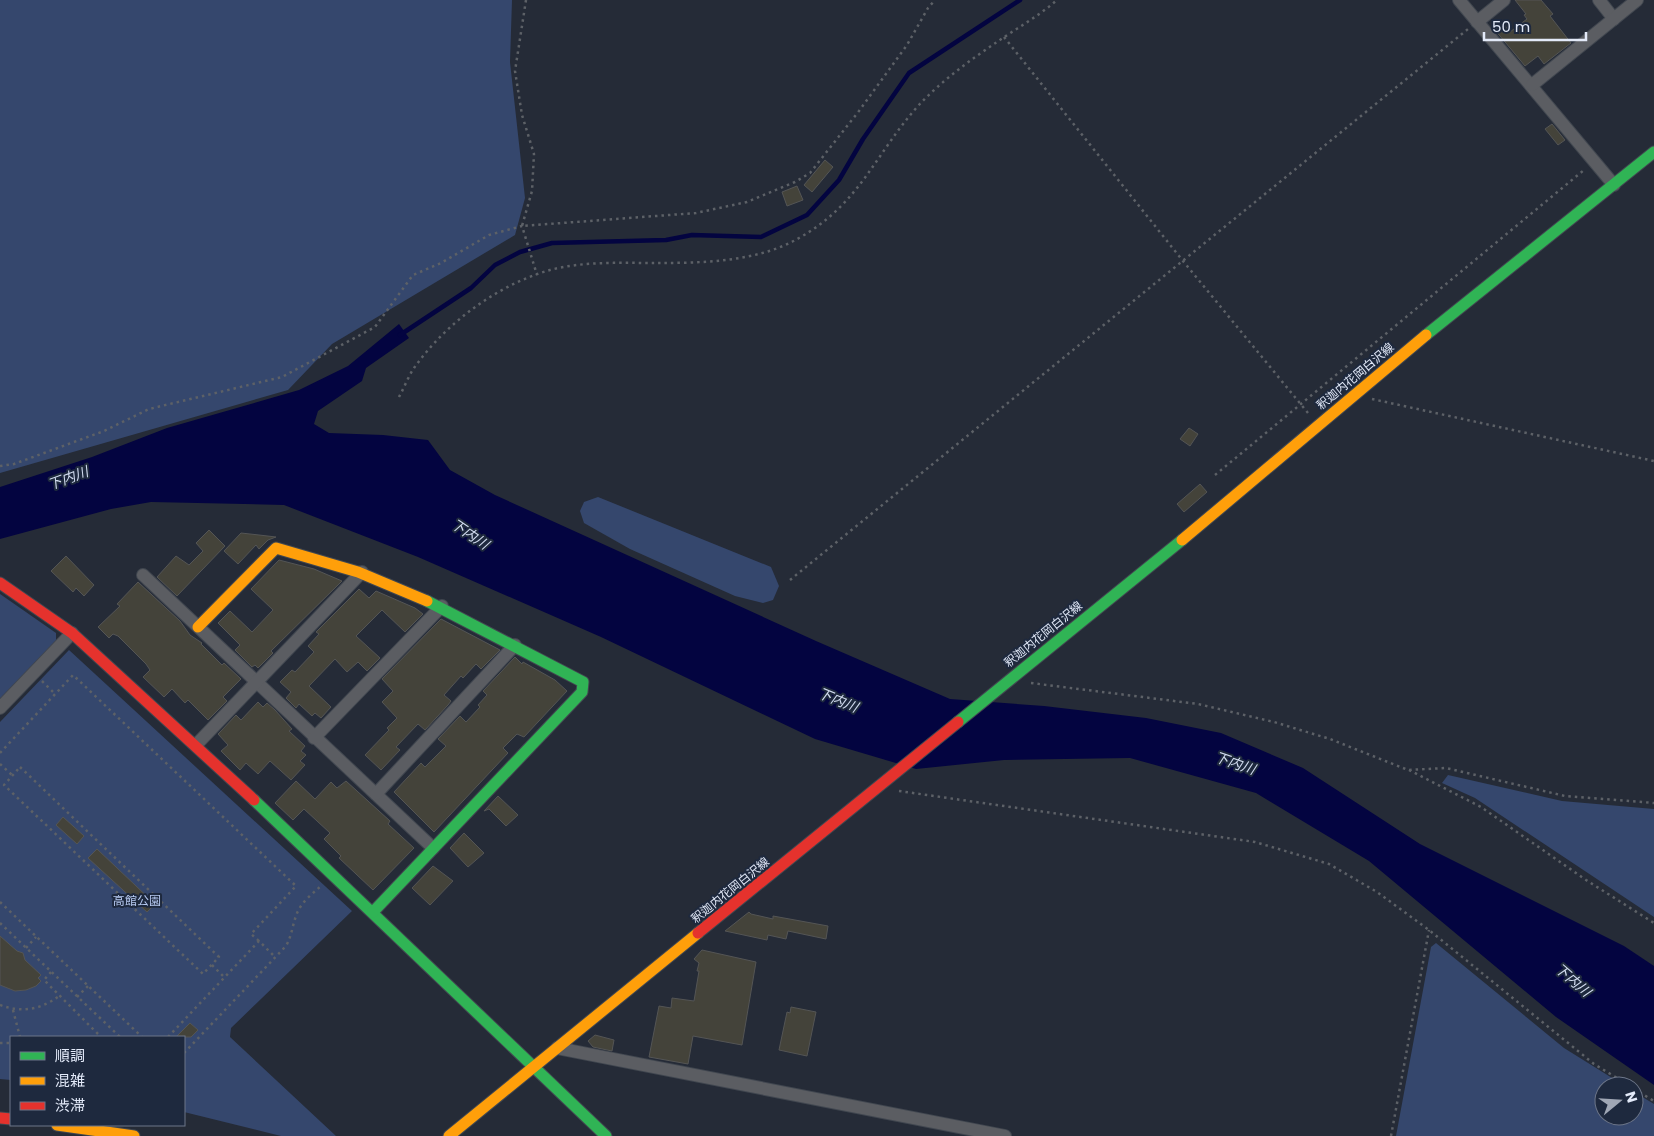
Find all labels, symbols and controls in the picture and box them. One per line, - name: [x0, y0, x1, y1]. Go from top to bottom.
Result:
- scale bar: [1484, 10, 1586, 42]
- text: 50 m: [1492, 16, 1530, 37]
- street label: 釈迦内花岡白沢線: [1313, 339, 1397, 413]
- water label: 下内川: [45, 461, 93, 495]
- water label: 下内川: [447, 514, 495, 555]
- street label: 釈迦内花岡白沢線: [1000, 597, 1086, 671]
- water label: 下内川: [815, 683, 863, 718]
- water label: 下内川: [1212, 747, 1260, 780]
- street label: 釈迦内花岡白沢線: [687, 853, 773, 927]
- park label: 高館公園: [113, 892, 161, 909]
- water label: 下内川: [1551, 959, 1597, 1003]
- legend: [10, 1036, 185, 1126]
- text: 順調: [55, 1045, 85, 1066]
- text: 混雑: [55, 1070, 85, 1091]
- north arrow: [1594, 1076, 1644, 1126]
- text: N: [1620, 1089, 1643, 1105]
- text: 渋滞: [55, 1095, 85, 1116]

